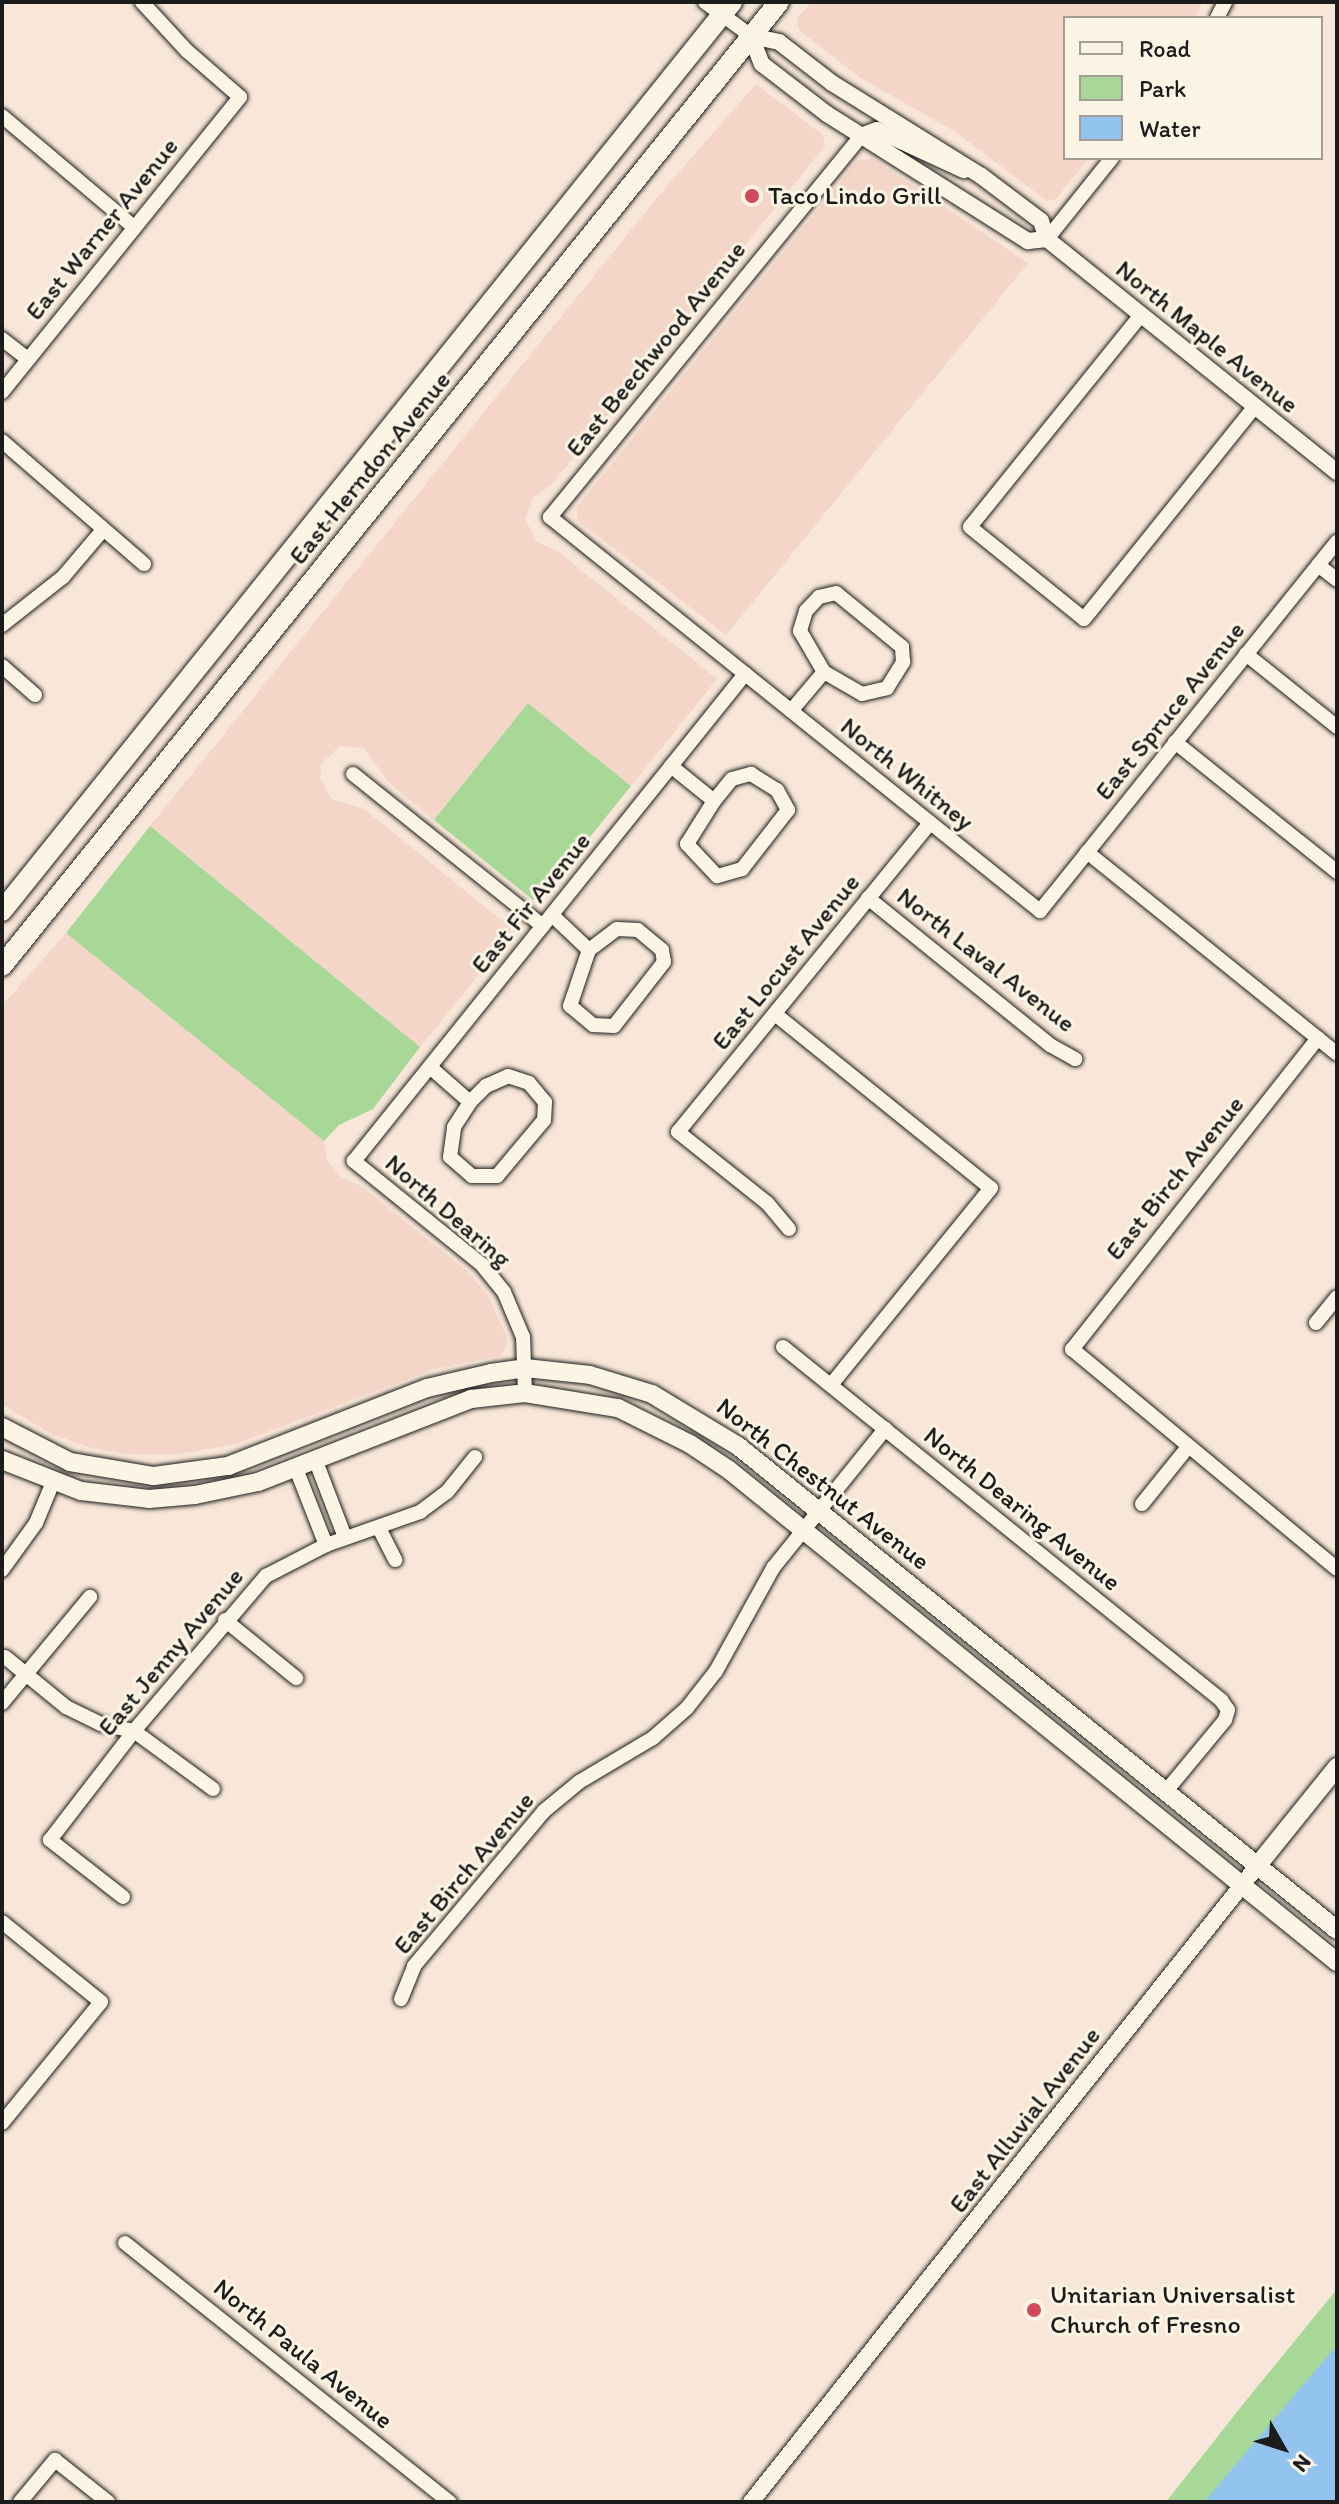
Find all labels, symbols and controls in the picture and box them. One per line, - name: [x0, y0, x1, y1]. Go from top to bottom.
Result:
- legend: [1063, 16, 1323, 160]
- text: Road: [1139, 34, 1191, 63]
- text: Park: [1139, 74, 1186, 103]
- text: Water: [1139, 114, 1201, 143]
- street label: East Warner Avenue: [19, 132, 185, 326]
- place label: Taco Lindo Grill: [768, 180, 942, 212]
- marker: Taco Lindo Grill: [743, 187, 761, 205]
- street label: East Beechwood Avenue: [560, 235, 752, 463]
- street label: North Maple Avenue: [1110, 254, 1304, 420]
- street label: East Herndon Avenue: [283, 365, 457, 571]
- street label: East Spruce Avenue: [1089, 616, 1251, 806]
- street label: North Whitney: [834, 711, 980, 837]
- street label: East Fir Avenue: [465, 826, 597, 980]
- street label: East Locust Avenue: [706, 868, 866, 1056]
- street label: North Laval Avenue: [891, 881, 1081, 1039]
- street label: East Birch Avenue: [1099, 1090, 1251, 1266]
- street label: North Dearing: [378, 1148, 518, 1274]
- street label: North Chestnut Avenue: [711, 1391, 935, 1577]
- street label: North Dearing Avenue: [917, 1420, 1127, 1598]
- street label: East Jenny Avenue: [92, 1562, 250, 1742]
- street label: East Birch Avenue: [387, 1786, 541, 1960]
- street label: East Alluvial Avenue: [943, 2021, 1107, 2219]
- street label: North Paula Avenue: [208, 2273, 398, 2435]
- place label: Unitarian Universalist Church of Fresno: [1050, 2279, 1296, 2340]
- marker: Unitarian Universalist Church of Fresno: [1025, 2301, 1043, 2319]
- north arrow: [1243, 2408, 1323, 2488]
- text: N: [1287, 2449, 1317, 2478]

